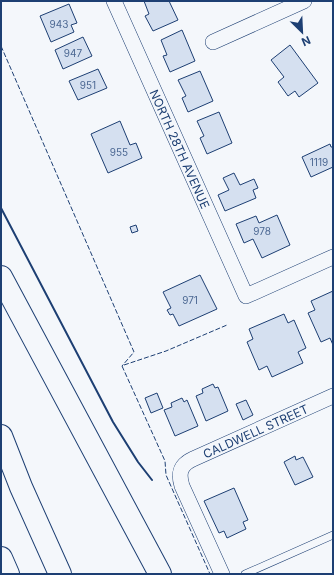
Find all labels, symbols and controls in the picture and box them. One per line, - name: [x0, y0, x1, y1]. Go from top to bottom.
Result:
- north arrow: [282, 12, 322, 52]
- house number: 943: [50, 18, 68, 30]
- text: N: [299, 33, 313, 49]
- house number: 947: [64, 47, 82, 59]
- house number: 951: [80, 79, 96, 91]
- street label: NORTH 28TH AVENUE: [147, 87, 213, 211]
- house number: 955: [110, 146, 128, 158]
- house number: 1119: [310, 156, 328, 168]
- house number: 978: [253, 225, 271, 237]
- house number: 971: [182, 294, 198, 306]
- street label: CALDWELL STREET: [200, 401, 311, 461]

